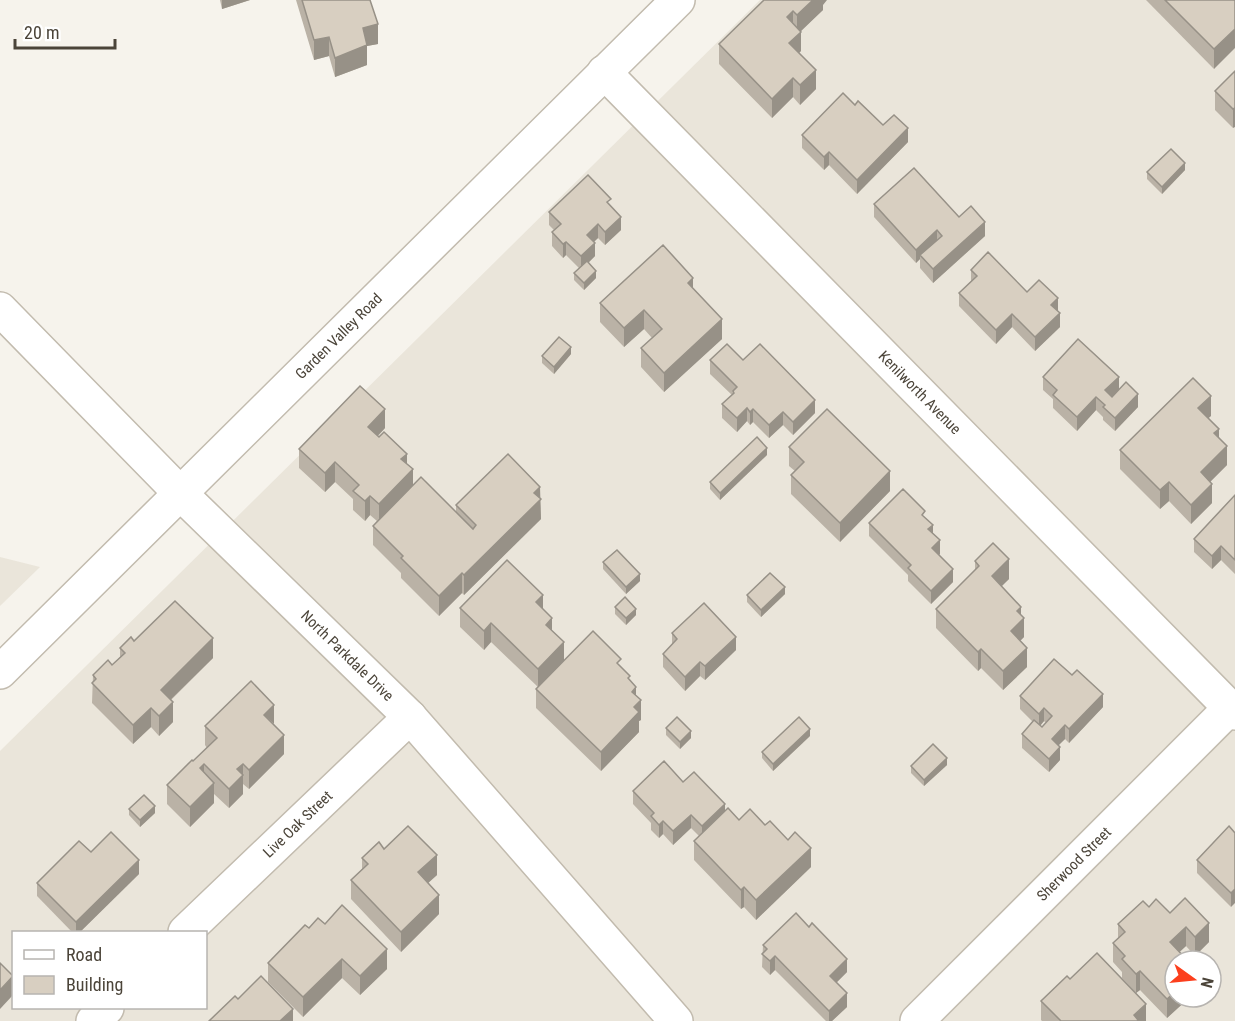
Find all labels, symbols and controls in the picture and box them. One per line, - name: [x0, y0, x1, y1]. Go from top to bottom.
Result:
- scale bar: [15, 12, 116, 50]
- text: 20 m: [24, 22, 59, 43]
- street label: Garden Valley Road: [292, 289, 386, 383]
- street label: Kenilworth Avenue: [875, 347, 965, 438]
- street label: North Parkdale Drive: [297, 607, 397, 705]
- street label: Live Oak Street: [259, 787, 336, 861]
- street label: Sherwood Street: [1033, 823, 1115, 905]
- legend: [12, 931, 207, 1009]
- text: Road: [66, 944, 102, 965]
- north arrow: [1163, 949, 1223, 1009]
- text: Building: [66, 974, 123, 995]
- text: N: [1197, 976, 1217, 990]

